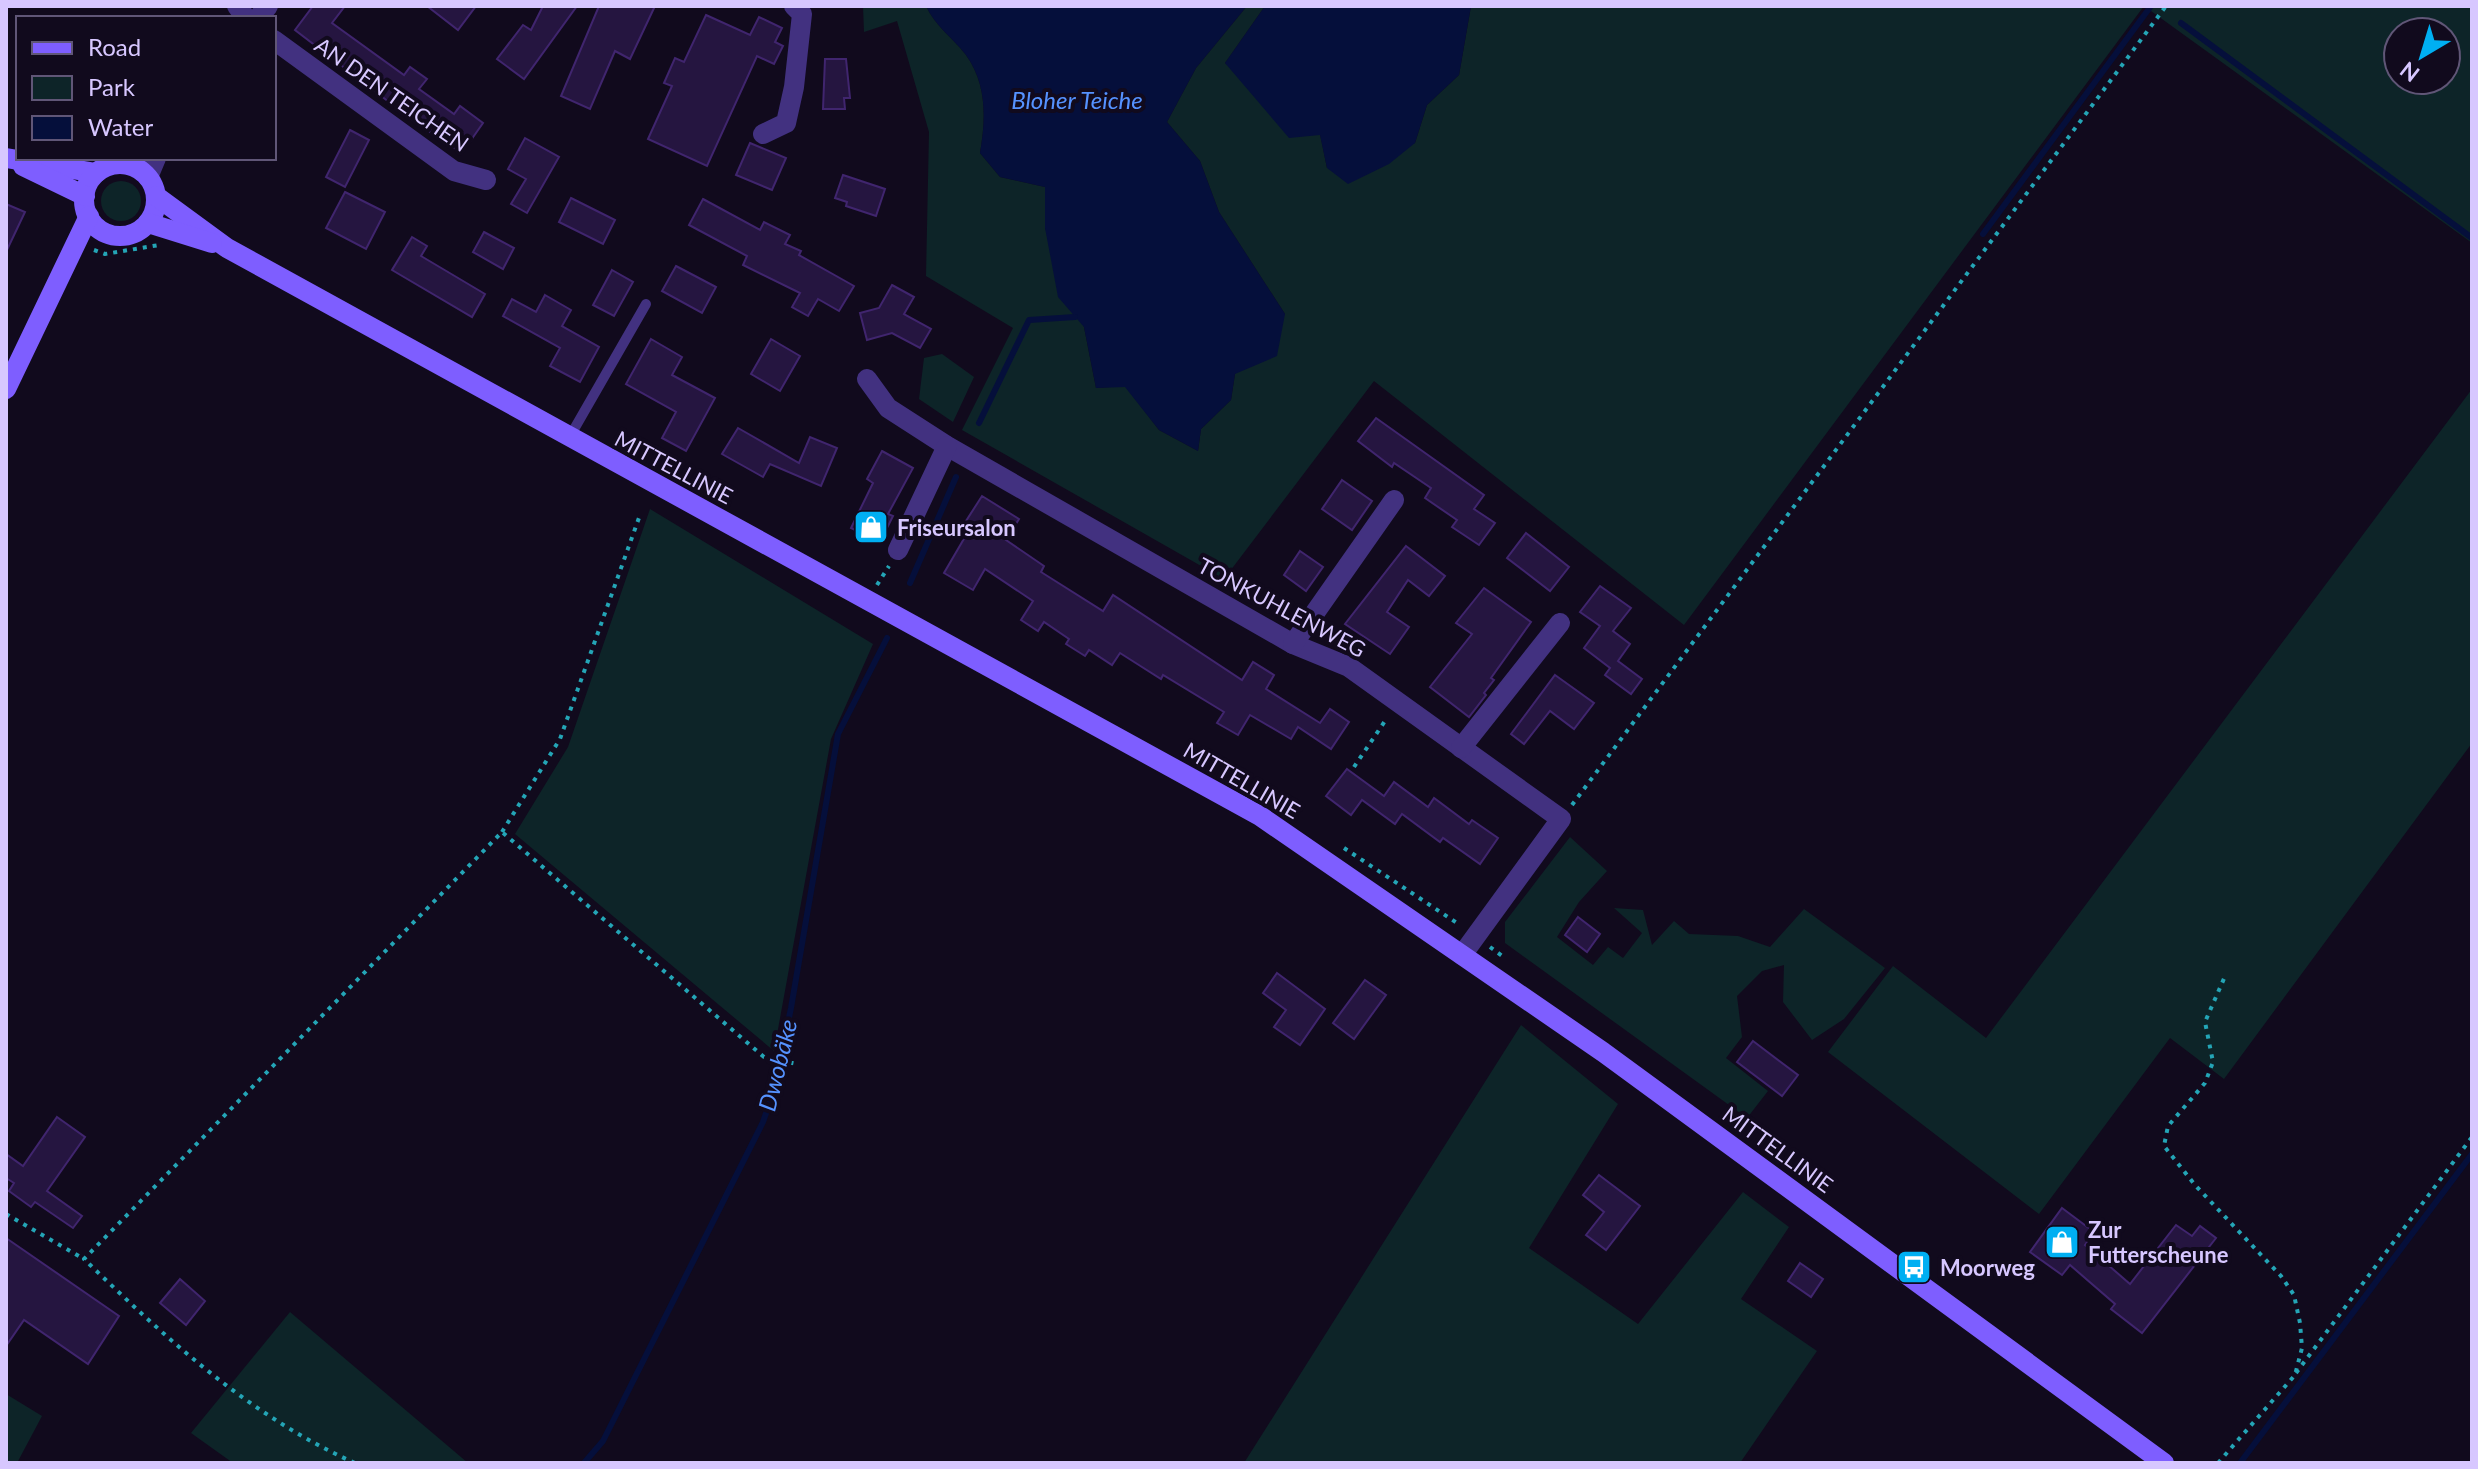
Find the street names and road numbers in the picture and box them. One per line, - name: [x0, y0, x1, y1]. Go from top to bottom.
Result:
- street label: AN DEN TEICHEN: [310, 31, 474, 157]
- street label: MITTELLINIE: [610, 425, 738, 509]
- street label: TONKUHLENWEG: [1193, 551, 1371, 663]
- street label: MITTELLINIE: [1179, 736, 1305, 824]
- street label: MITTELLINIE: [1718, 1100, 1838, 1198]

